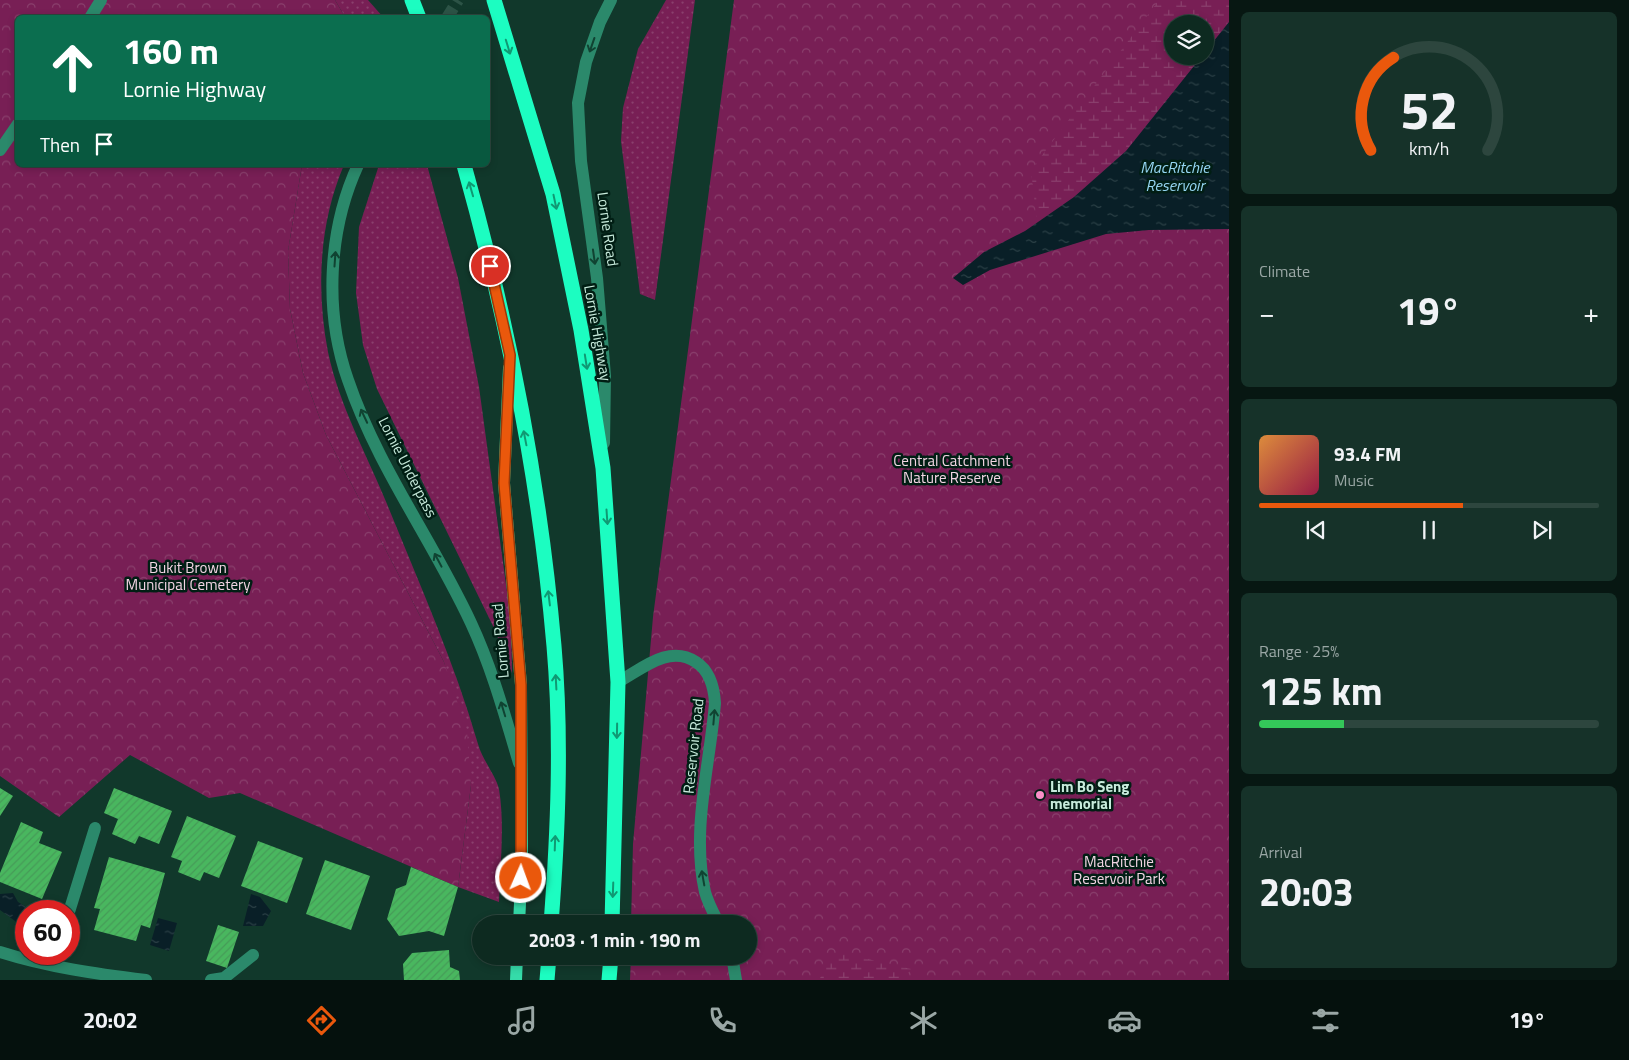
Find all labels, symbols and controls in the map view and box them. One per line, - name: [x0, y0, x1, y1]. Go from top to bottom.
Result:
- map controls: [1164, 15, 1214, 65]
- button: layers: [1164, 15, 1214, 65]
- text: 160 m: [123, 24, 219, 78]
- icon: ahead: [40, 35, 105, 100]
- one-way arrow: [587, 36, 596, 52]
- one-way arrow: [504, 38, 514, 54]
- text: 52: [1400, 70, 1458, 149]
- text: Lornie Highway: [123, 72, 266, 106]
- text: Then: [40, 130, 80, 159]
- icon: arrive: [90, 130, 118, 158]
- text: km/h: [1409, 135, 1449, 162]
- water label: MacRitchie Reservoir: [1140, 155, 1211, 197]
- one-way arrow: [466, 181, 475, 197]
- street label: Lornie Road: [591, 190, 625, 268]
- one-way arrow: [550, 194, 560, 210]
- pin: [469, 245, 511, 287]
- one-way arrow: [589, 249, 599, 265]
- one-way arrow: [330, 251, 339, 267]
- icon: arrive: [476, 252, 504, 280]
- text: Climate: [1259, 259, 1310, 283]
- text: 19°: [1397, 282, 1461, 340]
- street label: Lornie Highway: [578, 283, 618, 383]
- text: −: [1259, 291, 1275, 334]
- text: +: [1583, 291, 1599, 334]
- one-way arrow: [582, 353, 592, 369]
- one-way arrow: [358, 409, 368, 424]
- street label: Lornie Underpass: [373, 413, 443, 521]
- one-way arrow: [520, 430, 530, 446]
- text: 93.4 FM: [1334, 439, 1401, 468]
- park label: Central Catchment Nature Reserve: [893, 449, 1011, 489]
- text: Music: [1334, 468, 1374, 492]
- one-way arrow: [602, 509, 611, 525]
- icon: previous: [1302, 516, 1330, 544]
- icon: pause: [1415, 516, 1443, 544]
- icon: next: [1528, 516, 1556, 544]
- one-way arrow: [433, 554, 443, 568]
- park label: Bukit Brown Municipal Cemetery: [126, 556, 250, 596]
- one-way arrow: [544, 591, 554, 607]
- street label: Lornie Road: [485, 603, 515, 679]
- text: Range · 25%: [1259, 639, 1339, 663]
- text: 125 km: [1259, 662, 1383, 720]
- one-way arrow: [551, 674, 561, 690]
- street label: Reservoir Road: [677, 697, 709, 795]
- one-way arrow: [498, 701, 508, 717]
- one-way arrow: [709, 709, 719, 725]
- one-way arrow: [612, 722, 622, 739]
- place label: Lim Bo Seng memorial: [1050, 775, 1129, 815]
- marker: Lim Bo Seng memorial: [1034, 789, 1046, 801]
- one-way arrow: [551, 836, 560, 852]
- text: Arrival: [1259, 840, 1302, 864]
- park label: MacRitchie Reservoir Park: [1073, 850, 1165, 890]
- position arrow: [494, 851, 546, 903]
- text: 20:03: [1259, 863, 1354, 921]
- one-way arrow: [697, 870, 707, 886]
- one-way arrow: [608, 881, 618, 897]
- speed limit sign: 60: [15, 900, 80, 965]
- text: 20:03 · 1 min · 190 m: [528, 925, 701, 954]
- text: 20:02: [83, 1003, 138, 1037]
- icon: directions: [304, 1003, 339, 1038]
- icon: music: [505, 1003, 540, 1038]
- icon: phone: [705, 1003, 740, 1038]
- icon: climate: [906, 1003, 941, 1038]
- icon: car: [1107, 1003, 1142, 1038]
- icon: filters: [1308, 1003, 1343, 1038]
- text: 19°: [1509, 1003, 1546, 1037]

